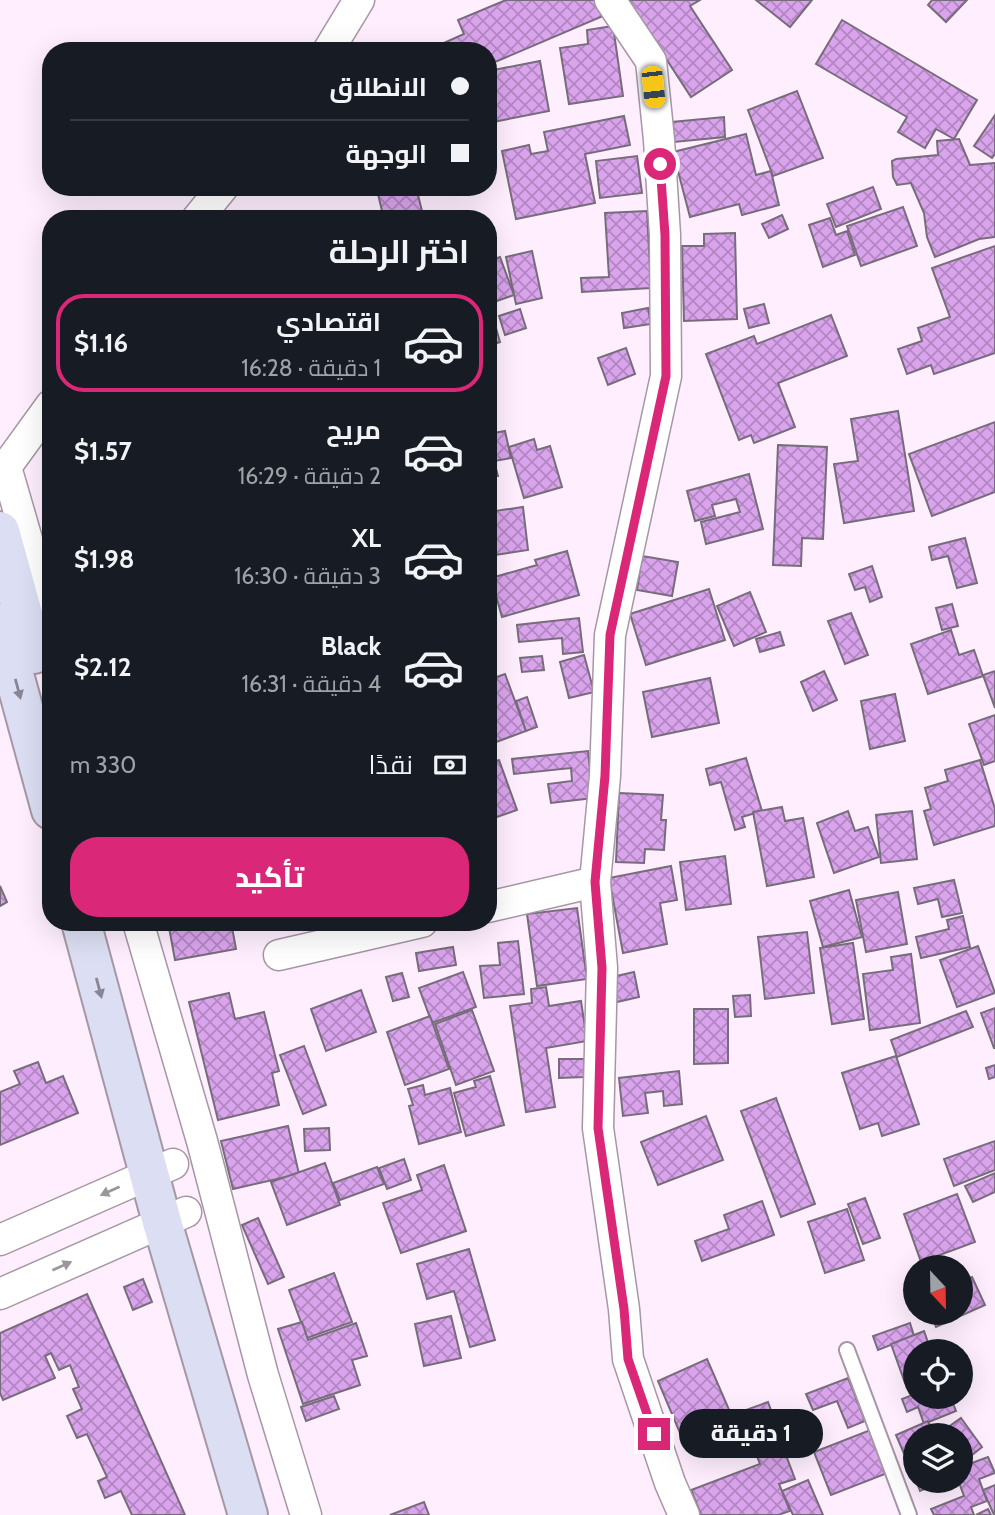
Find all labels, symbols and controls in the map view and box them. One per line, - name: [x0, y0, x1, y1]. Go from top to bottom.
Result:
- car: [641, 65, 666, 109]
- text: الانطلاق: [329, 71, 427, 103]
- text: الوجهة: [346, 138, 427, 170]
- route start: [644, 148, 676, 180]
- text: اختر الرحلة: [329, 232, 469, 271]
- text: اقتصادي: [276, 306, 381, 338]
- icon: car: [402, 312, 465, 375]
- text: $1.16: [74, 327, 128, 359]
- text: 1 دقيقة · 16:28: [241, 354, 381, 382]
- text: مريح: [326, 414, 381, 446]
- icon: car: [402, 420, 465, 483]
- text: $1.57: [74, 435, 132, 467]
- text: 2 دقيقة · 16:29: [238, 462, 381, 490]
- text: XL: [352, 522, 381, 554]
- icon: car: [402, 528, 465, 591]
- text: $1.98: [74, 543, 134, 575]
- text: 3 دقيقة · 16:30: [234, 562, 381, 590]
- text: Black: [321, 630, 381, 662]
- icon: car: [402, 636, 465, 699]
- text: $2.12: [74, 651, 132, 683]
- text: 4 دقيقة · 16:31: [242, 670, 381, 698]
- one-way arrow: [13, 678, 24, 700]
- icon: cash: [431, 746, 469, 784]
- text: نقدًا: [369, 749, 413, 781]
- text: 330 m: [70, 751, 136, 779]
- button: تأكيد: [70, 837, 469, 917]
- one-way arrow: [94, 977, 105, 999]
- one-way arrow: [100, 1186, 121, 1197]
- north arrow: [903, 1255, 973, 1325]
- map controls: [903, 1255, 973, 1493]
- one-way arrow: [52, 1260, 73, 1271]
- button: locate: [903, 1339, 973, 1409]
- callout: 1 دقيقة: [678, 1410, 822, 1458]
- route end: [638, 1418, 670, 1450]
- text: 1 دقيقة: [711, 1419, 791, 1447]
- button: layers: [903, 1423, 973, 1493]

